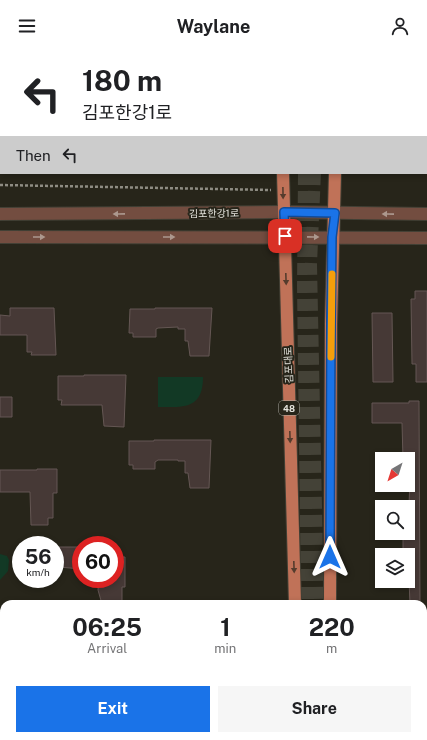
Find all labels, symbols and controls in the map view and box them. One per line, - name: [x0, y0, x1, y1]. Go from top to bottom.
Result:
- icon: menu: [16, 15, 38, 37]
- icon: person: [389, 15, 411, 37]
- text: Waylane: [177, 16, 250, 37]
- text: 180 m: [82, 64, 162, 97]
- icon: left: [16, 68, 68, 120]
- text: 김포한강1로: [82, 102, 172, 123]
- icon: left: [59, 144, 81, 166]
- text: Then: [16, 147, 51, 164]
- one-way arrow: [280, 187, 287, 199]
- street label: 김포한강1로: [189, 207, 239, 219]
- one-way arrow: [112, 211, 125, 217]
- one-way arrow: [381, 211, 394, 217]
- pin: [268, 219, 302, 253]
- icon: arrive: [274, 225, 296, 247]
- one-way arrow: [307, 233, 319, 240]
- one-way arrow: [33, 234, 46, 240]
- one-way arrow: [163, 234, 176, 240]
- one-way arrow: [283, 273, 289, 286]
- street label: 김포대로: [281, 346, 295, 384]
- road number: 48: [279, 401, 299, 415]
- one-way arrow: [287, 431, 293, 444]
- north arrow: [375, 452, 415, 492]
- map controls: [375, 452, 415, 588]
- button: search: [375, 500, 415, 540]
- speed limit sign: 60: [72, 536, 124, 588]
- position arrow: [309, 536, 351, 578]
- text: 56: [25, 545, 51, 569]
- button: layers: [375, 548, 415, 588]
- one-way arrow: [291, 561, 297, 574]
- text: km/h: [26, 566, 50, 578]
- text: 06:25: [72, 613, 142, 641]
- text: 1: [220, 613, 230, 641]
- text: 220: [309, 613, 355, 641]
- text: Arrival: [87, 641, 127, 656]
- text: min: [214, 641, 236, 656]
- text: m: [326, 641, 337, 656]
- button: Exit: [16, 686, 210, 732]
- button: Share: [218, 686, 411, 732]

